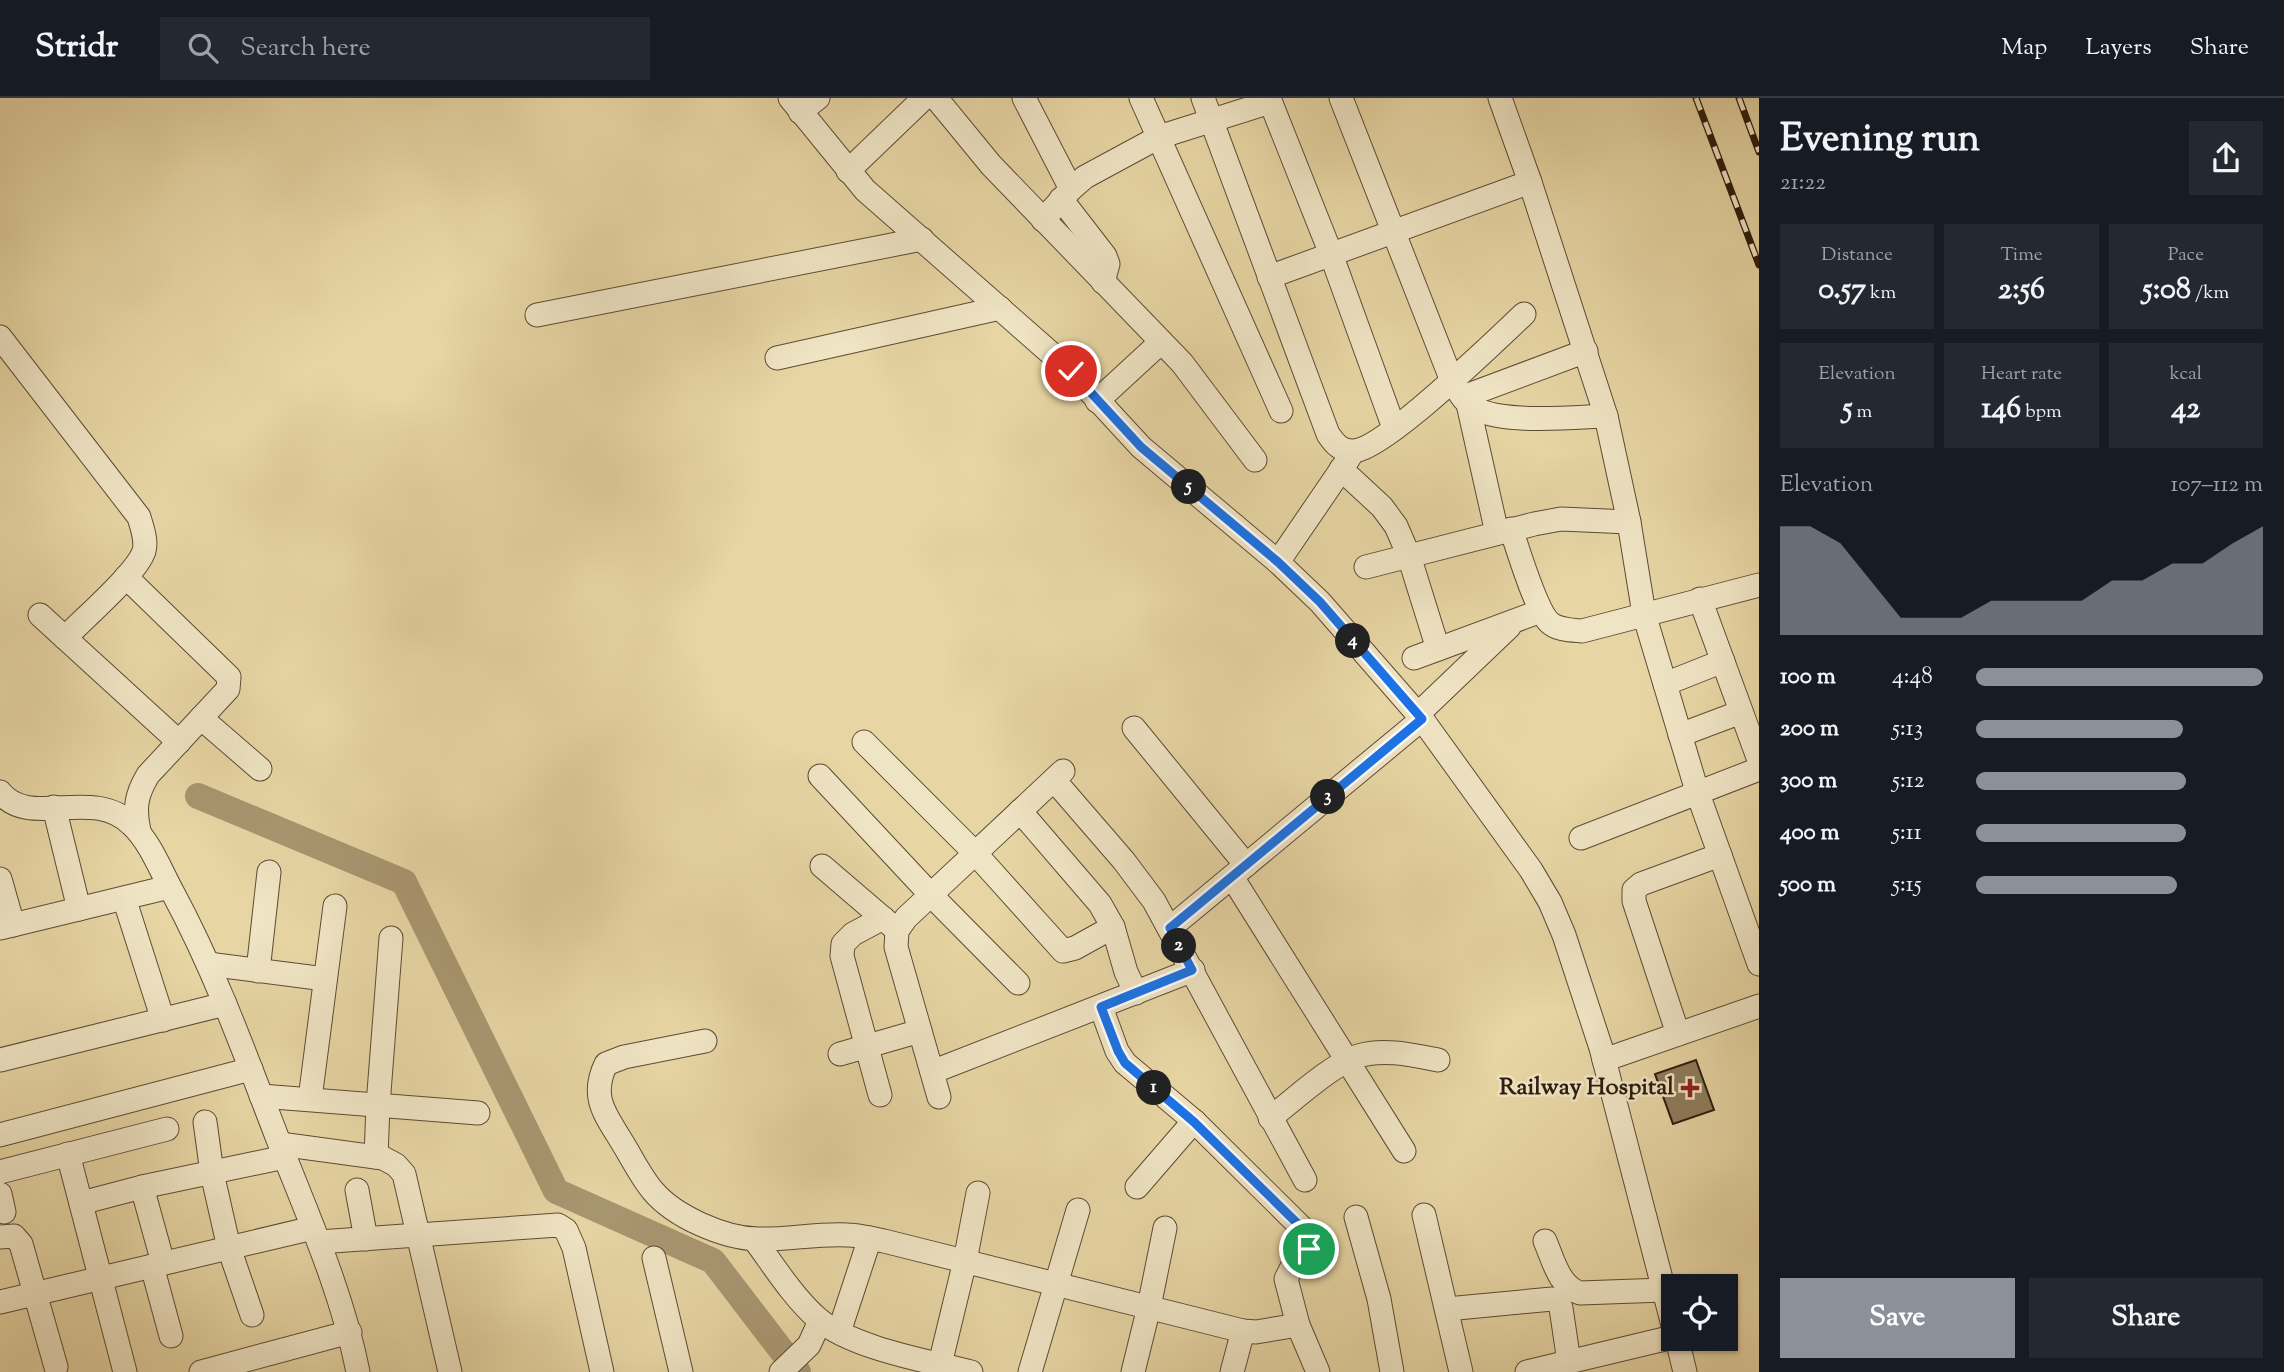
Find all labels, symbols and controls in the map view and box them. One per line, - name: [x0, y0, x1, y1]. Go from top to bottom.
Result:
- search box: [160, 17, 650, 80]
- text: Stridr: [35, 24, 118, 72]
- icon: search: [184, 29, 222, 67]
- text: Search here: [240, 30, 371, 67]
- text: Map: [2001, 31, 2047, 65]
- text: Layers: [2085, 31, 2152, 65]
- text: Share: [2190, 31, 2249, 65]
- text: Evening run: [1780, 114, 1980, 168]
- button: share: [2189, 121, 2263, 195]
- text: 21:22: [1780, 167, 1826, 200]
- text: Distance: [1821, 242, 1893, 269]
- text: Time: [2000, 242, 2043, 269]
- text: Pace: [2168, 242, 2204, 269]
- text: 0.57: [1818, 269, 1866, 312]
- text: 2:56: [1998, 269, 2045, 312]
- text: 5:08: [2142, 269, 2191, 312]
- text: km: [1866, 280, 1896, 307]
- text: /km: [2191, 280, 2229, 307]
- pin: [1041, 341, 1101, 401]
- icon: check: [1052, 352, 1090, 390]
- text: Elevation: [1819, 361, 1896, 388]
- text: Heart rate: [1981, 361, 2062, 388]
- text: kcal: [2169, 361, 2202, 388]
- text: 5: [1842, 388, 1852, 431]
- text: 146: [1981, 388, 2021, 431]
- text: 42: [2171, 388, 2200, 431]
- text: m: [1852, 399, 1872, 426]
- text: bpm: [2021, 399, 2062, 426]
- text: Elevation: [1780, 469, 1873, 502]
- text: 107–112 m: [2171, 469, 2263, 502]
- pin: 5: [1172, 470, 1206, 504]
- text: 5: [1185, 473, 1192, 500]
- pin: 4: [1336, 624, 1370, 658]
- text: 4: [1348, 627, 1357, 654]
- text: 100 m: [1780, 661, 1836, 694]
- text: 4:48: [1892, 661, 1933, 694]
- text: 200 m: [1780, 713, 1839, 746]
- text: 5:13: [1892, 713, 1923, 746]
- text: 300 m: [1780, 765, 1837, 798]
- text: 5:12: [1892, 765, 1924, 798]
- pin: 3: [1310, 780, 1346, 814]
- text: 3: [1324, 783, 1331, 810]
- text: 400 m: [1780, 817, 1840, 850]
- text: 5:11: [1892, 817, 1922, 850]
- text: 500 m: [1780, 869, 1836, 902]
- text: 5:15: [1892, 869, 1922, 902]
- pin: 2: [1162, 928, 1196, 964]
- text: 2: [1174, 932, 1183, 959]
- pin: 1: [1136, 1070, 1172, 1105]
- place label: Railway Hospital: [1499, 1071, 1674, 1105]
- text: 1: [1150, 1074, 1157, 1101]
- marker: Railway Hospital: [1680, 1078, 1700, 1098]
- pin: [1279, 1219, 1339, 1279]
- icon: arrive: [1290, 1230, 1328, 1268]
- map controls: [1661, 1274, 1738, 1351]
- button: locate: [1661, 1274, 1738, 1351]
- button: Save: [1780, 1278, 2015, 1358]
- button: Share: [2029, 1278, 2263, 1358]

